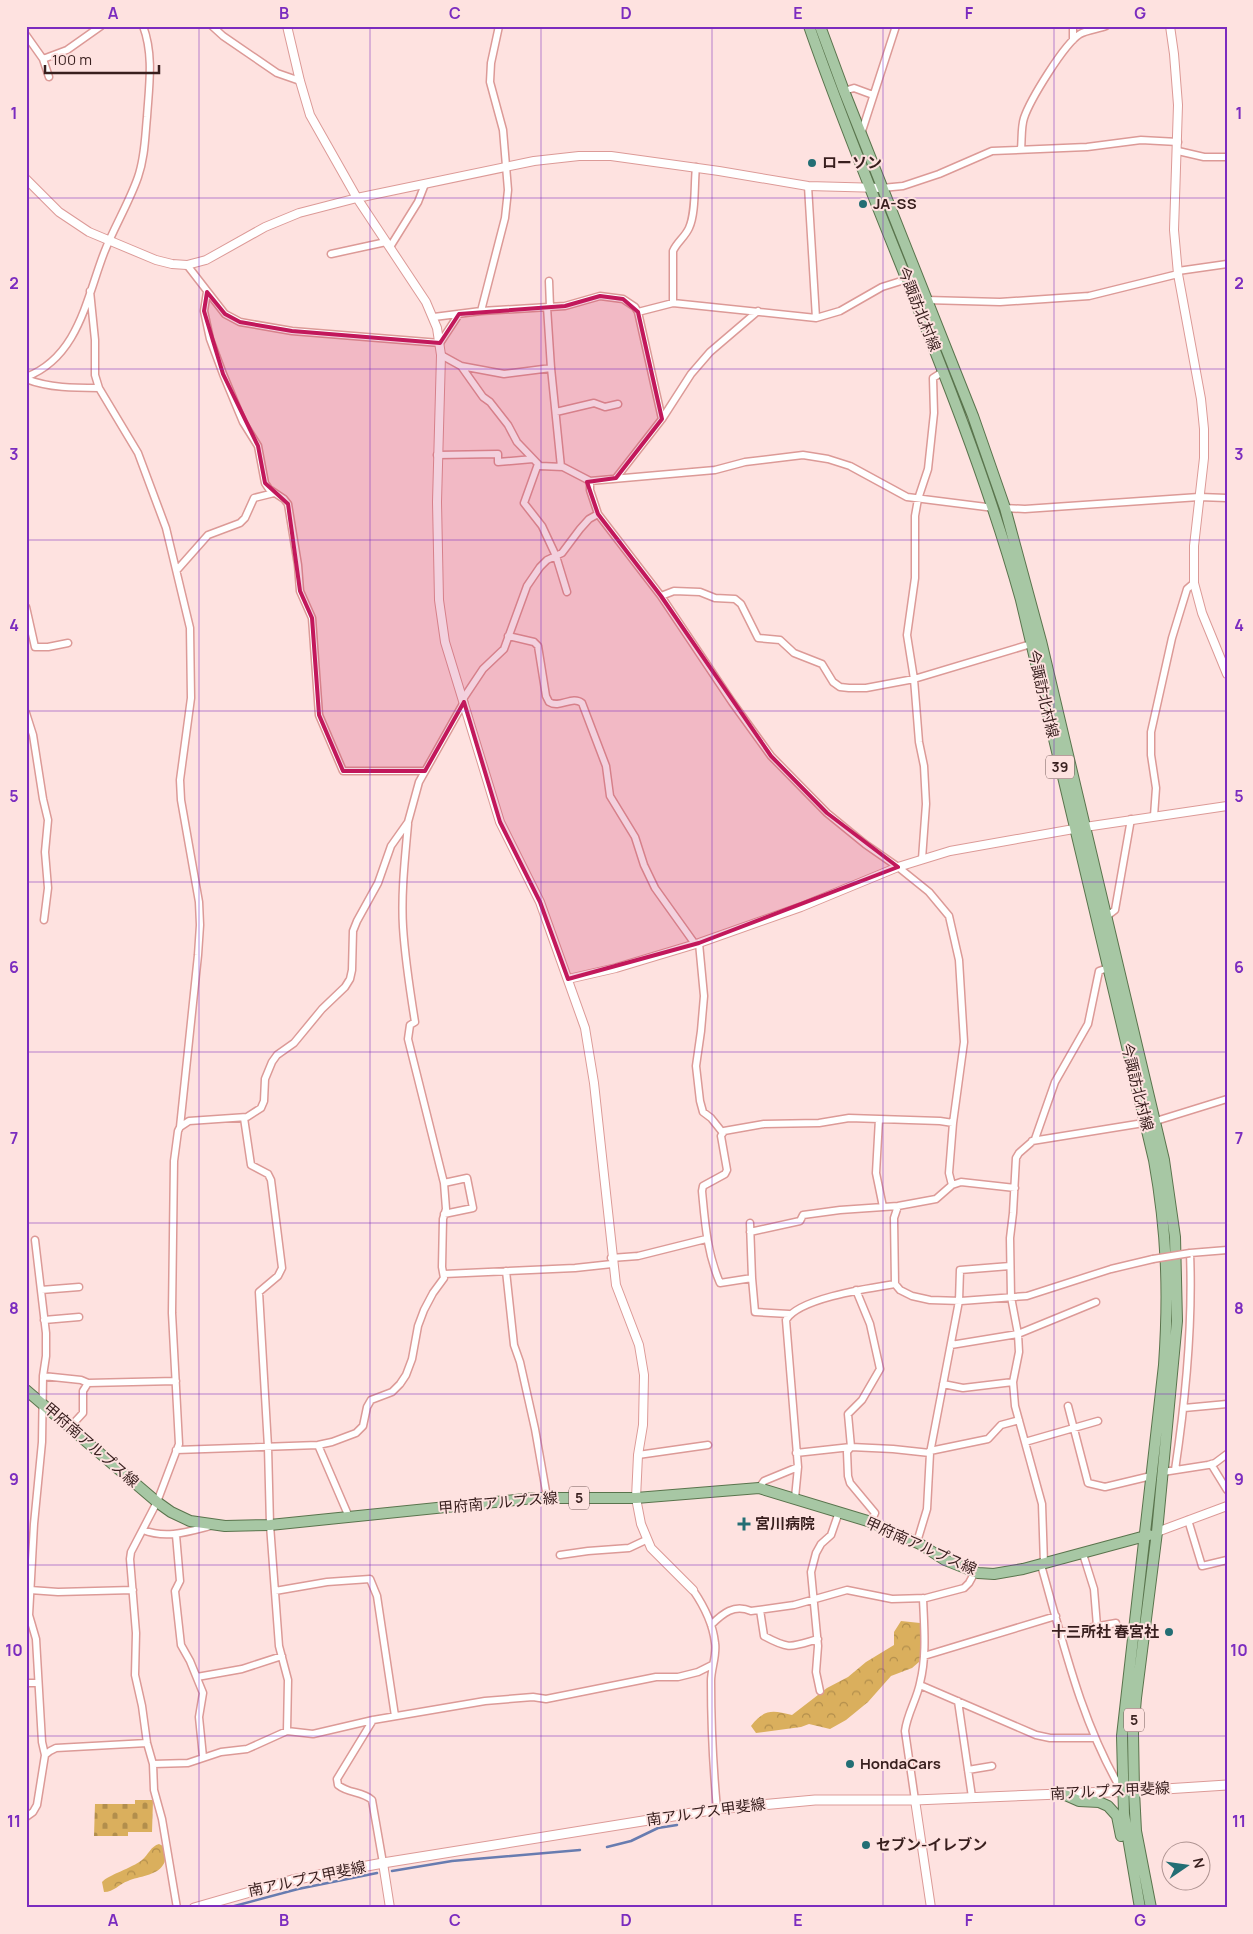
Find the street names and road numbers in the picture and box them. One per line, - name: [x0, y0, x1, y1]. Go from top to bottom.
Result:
- street label: 今諏訪北村線: [893, 263, 946, 354]
- street label: 今諏訪北村線: [1023, 648, 1064, 740]
- road number: 39: [1046, 756, 1074, 779]
- street label: 今諏訪北村線: [1116, 1041, 1159, 1133]
- street label: 甲府南アルプス線: [39, 1397, 143, 1492]
- road number: 5: [569, 1486, 589, 1510]
- street label: 甲府南アルプス線: [437, 1487, 559, 1518]
- street label: 甲府南アルプス線: [862, 1512, 980, 1580]
- road number: 5: [1124, 1708, 1144, 1732]
- street label: 南アルプス甲斐線: [1050, 1777, 1170, 1804]
- street label: 南アルプス甲斐線: [645, 1793, 767, 1830]
- street label: 南アルプス甲斐線: [246, 1856, 368, 1901]

